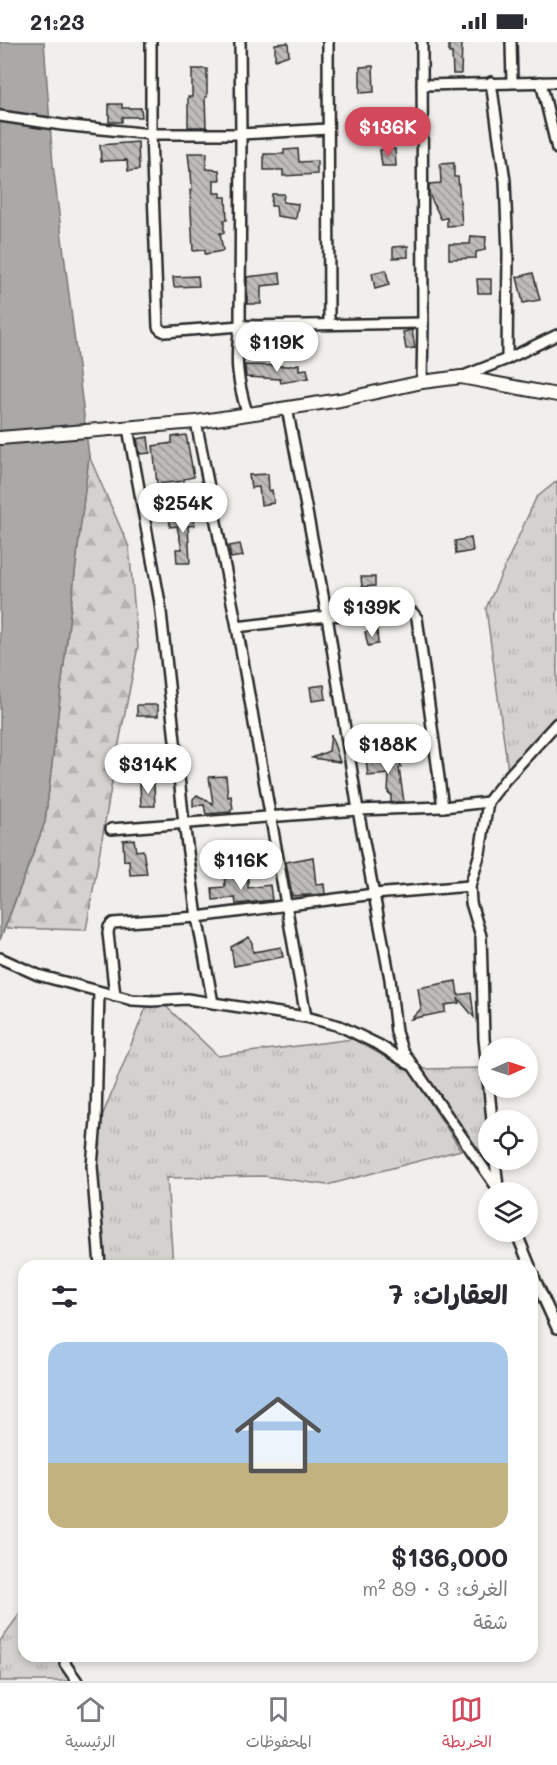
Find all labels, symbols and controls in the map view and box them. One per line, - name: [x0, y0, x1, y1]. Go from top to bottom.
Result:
- text: 21:23: [30, 7, 85, 36]
- pin: $136K: [346, 107, 430, 158]
- text: $136K: [359, 113, 417, 139]
- pin: $119K: [235, 322, 319, 373]
- text: $119K: [249, 328, 305, 354]
- pin: $254K: [141, 483, 225, 534]
- text: $254K: [152, 489, 214, 515]
- pin: $139K: [330, 587, 414, 638]
- text: $139K: [343, 593, 401, 619]
- pin: $188K: [346, 724, 430, 775]
- text: $188K: [358, 730, 418, 756]
- pin: $314K: [106, 744, 190, 795]
- text: $314K: [118, 750, 178, 776]
- pin: $116K: [199, 840, 283, 891]
- text: $116K: [213, 846, 269, 872]
- north arrow: [478, 1038, 538, 1098]
- map controls: [478, 1038, 538, 1242]
- button: locate: [478, 1110, 538, 1170]
- button: layers: [478, 1182, 538, 1242]
- text: العقارات: 7: [389, 1277, 508, 1311]
- icon: filters: [48, 1280, 81, 1313]
- icon: home: [224, 1381, 332, 1489]
- text: $136,000: [391, 1540, 508, 1574]
- text: الغرف: 3 · 89 m²: [362, 1575, 508, 1601]
- text: شقة: [473, 1608, 508, 1634]
- tab: الرئيسية: [65, 1693, 115, 1756]
- tab: المحفوظات: [246, 1693, 312, 1756]
- tab: الخريطة: [442, 1693, 492, 1756]

